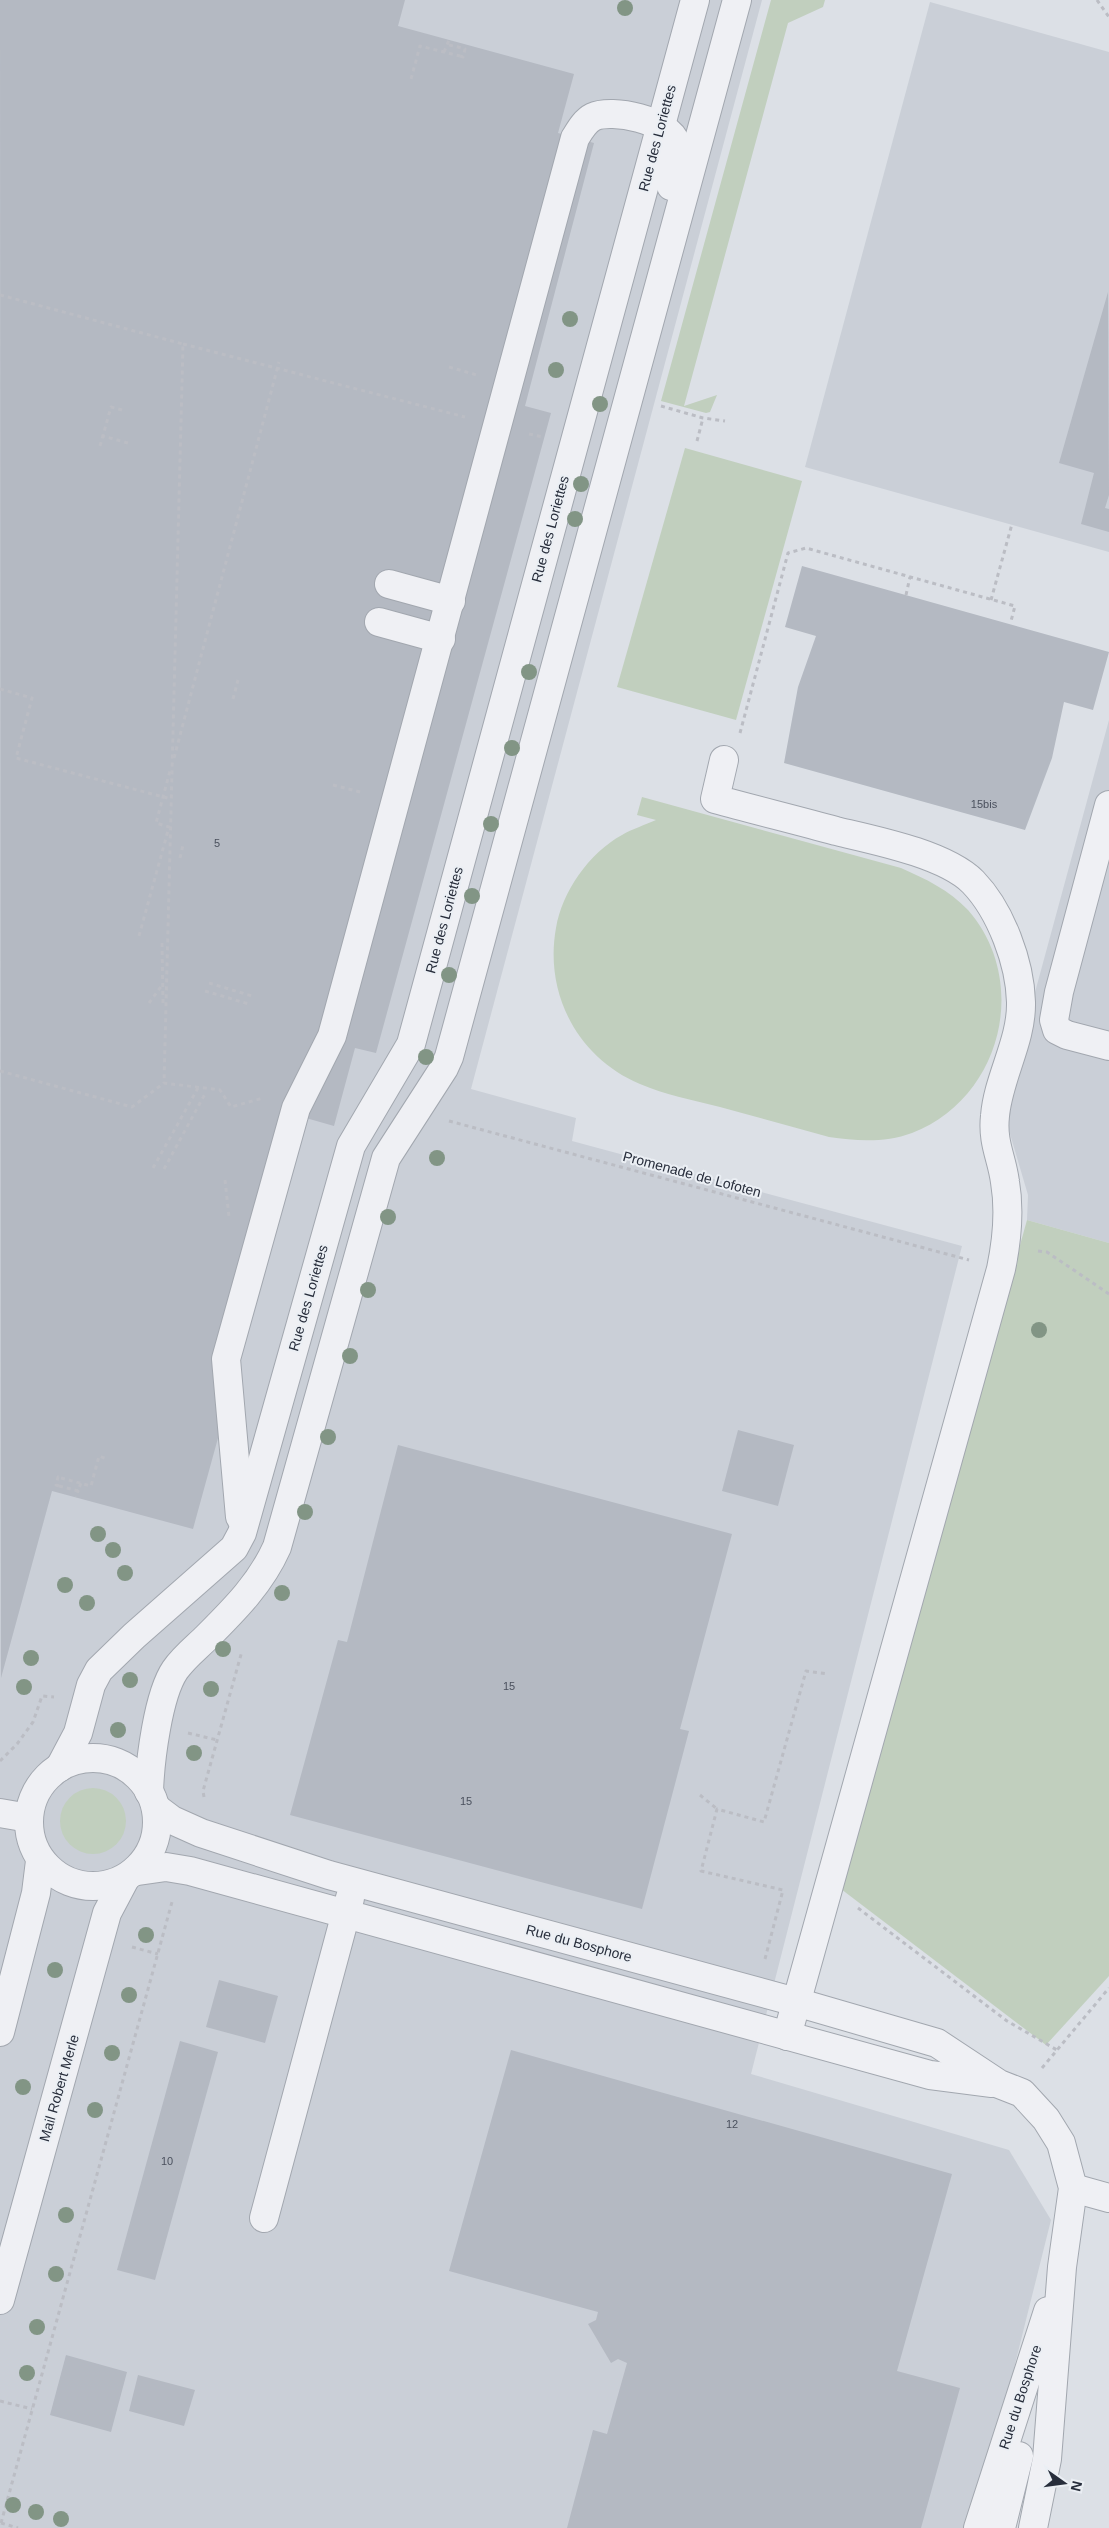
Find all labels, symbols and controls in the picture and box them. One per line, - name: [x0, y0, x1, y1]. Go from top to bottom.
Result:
- street label: Rue des Loriettes: [635, 83, 679, 193]
- street label: Rue des Loriettes: [528, 474, 572, 584]
- house number: 15bis: [971, 798, 998, 810]
- house number: 5: [214, 837, 220, 849]
- street label: Rue des Loriettes: [422, 865, 466, 975]
- street label: Promenade de Lofoten: [621, 1148, 763, 1200]
- street label: Rue des Loriettes: [285, 1243, 331, 1353]
- house number: 15: [503, 1680, 515, 1692]
- house number: 15: [460, 1795, 472, 1807]
- street label: Rue du Bosphore: [524, 1921, 634, 1965]
- street label: Mail Robert Merle: [36, 2032, 82, 2143]
- house number: 12: [726, 2118, 738, 2130]
- house number: 10: [161, 2155, 173, 2167]
- street label: Rue du Bosphore: [996, 2343, 1045, 2451]
- north arrow: [1039, 2458, 1089, 2508]
- text: N: [1068, 2479, 1086, 2493]

